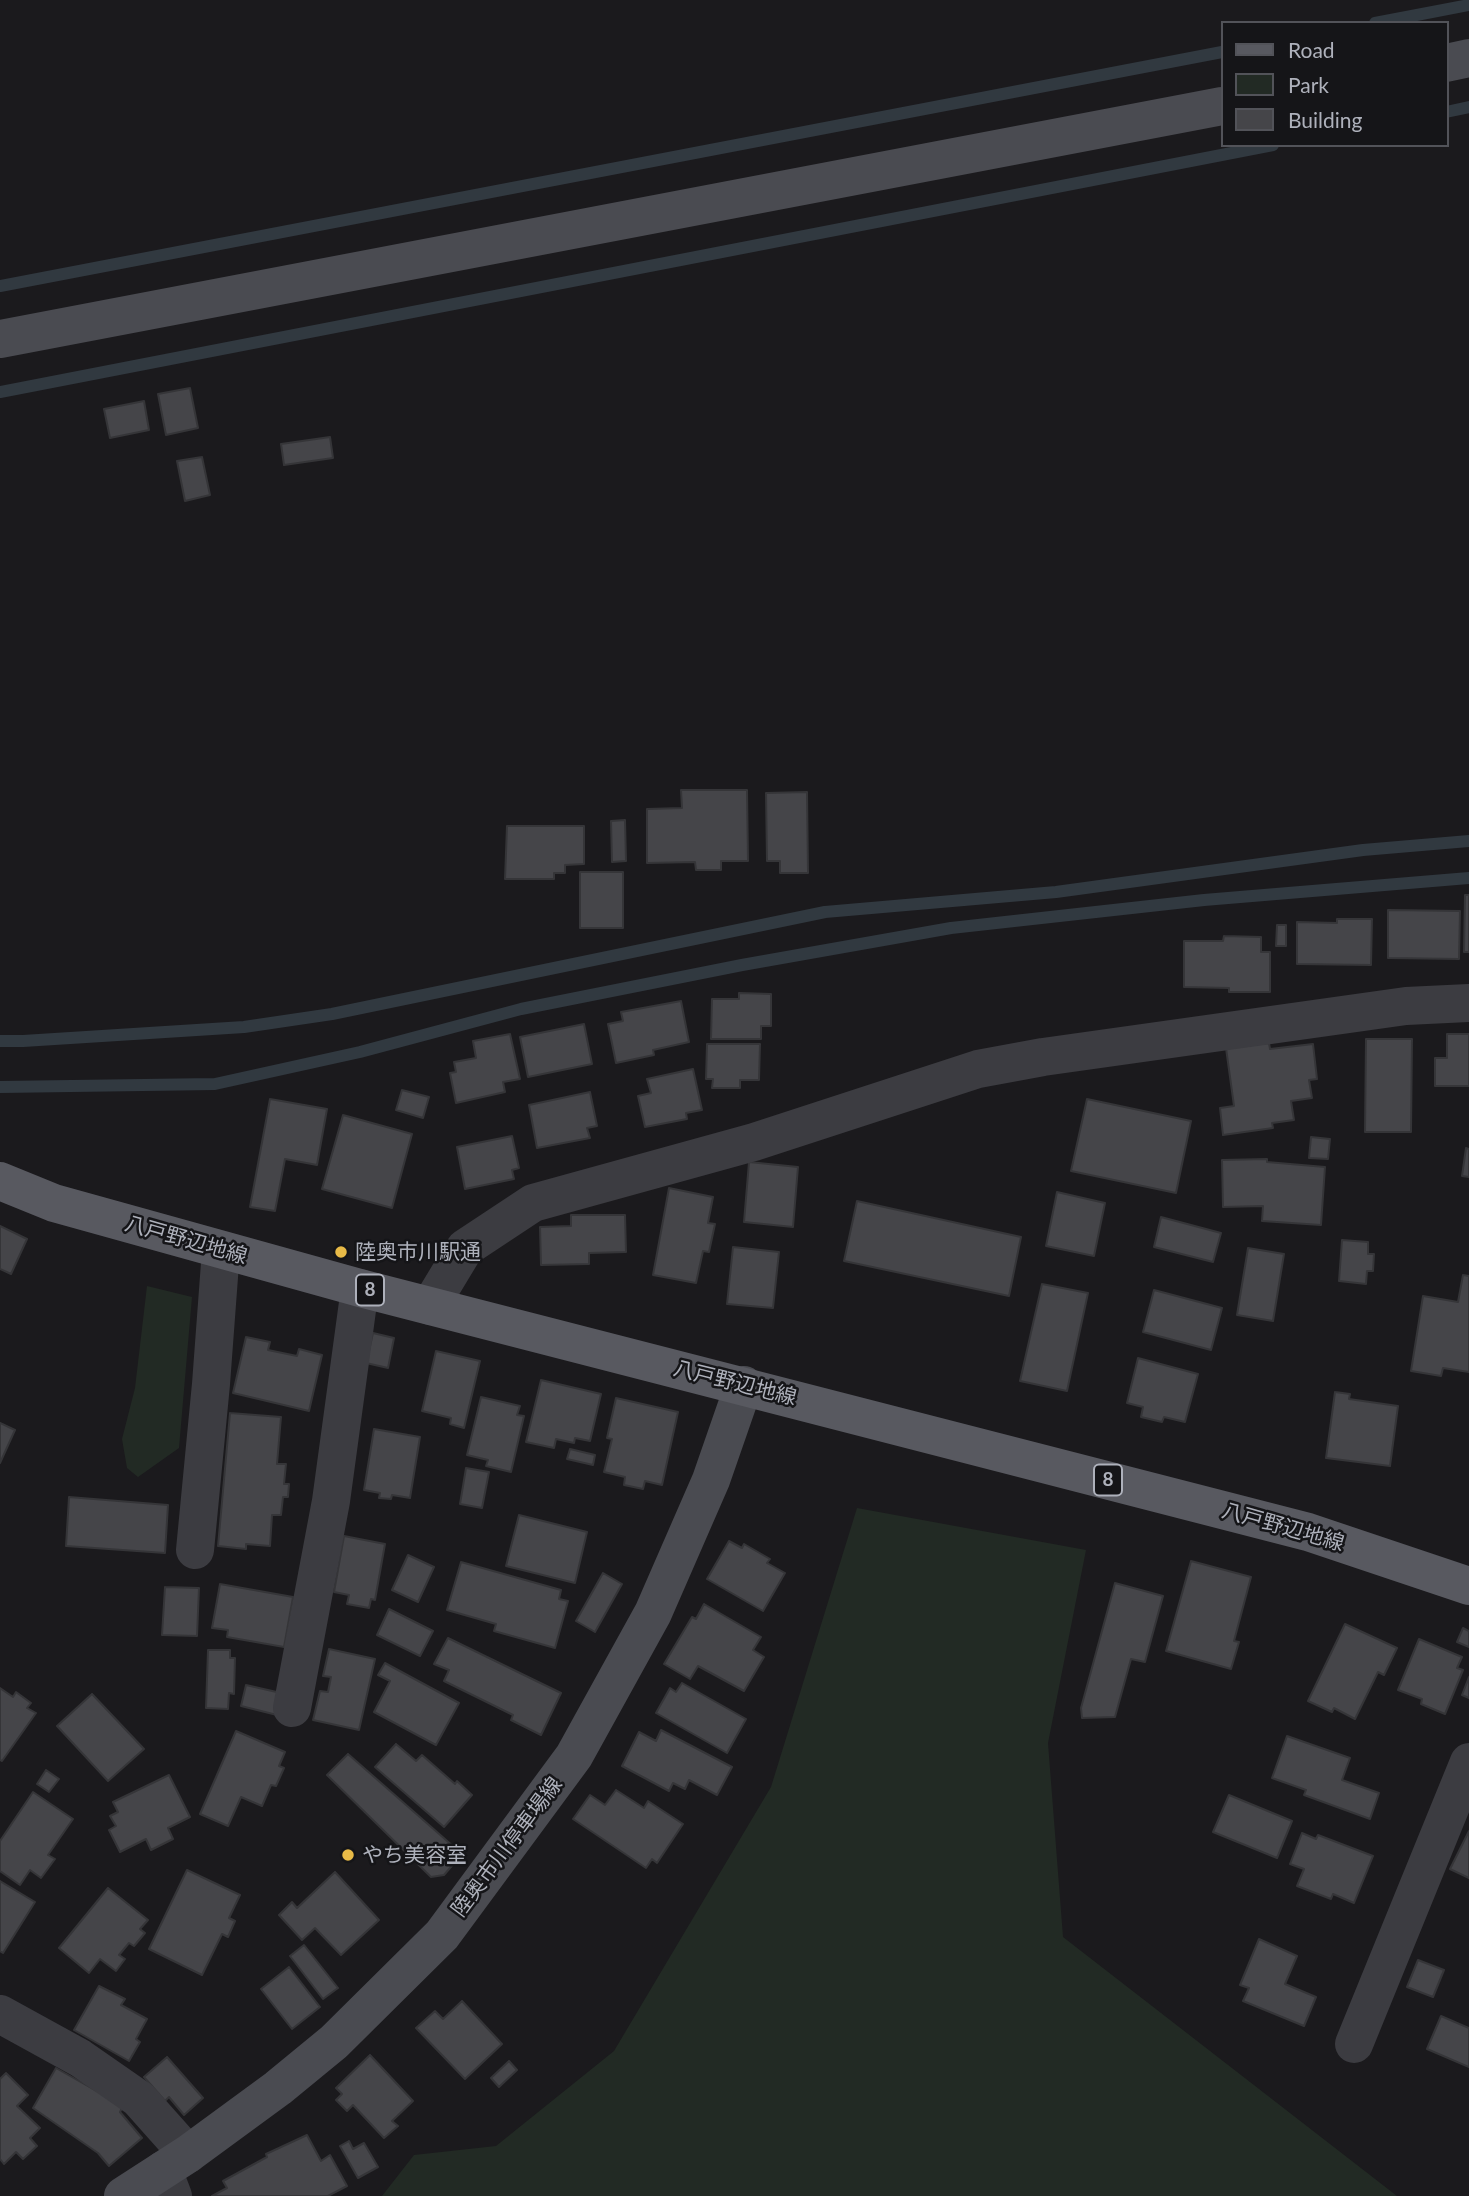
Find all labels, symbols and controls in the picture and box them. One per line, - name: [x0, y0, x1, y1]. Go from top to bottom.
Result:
- legend: [1220, 21, 1448, 147]
- text: Road: [1288, 37, 1335, 62]
- text: Park: [1288, 72, 1329, 97]
- text: Building: [1288, 107, 1363, 132]
- street label: 八戸野辺地線: [122, 1211, 250, 1269]
- place label: 陸奥市川駅通: [355, 1239, 481, 1265]
- marker: 陸奥市川駅通: [333, 1244, 349, 1260]
- road number: 8: [356, 1274, 384, 1306]
- street label: 八戸野辺地線: [671, 1356, 799, 1410]
- road number: 8: [1094, 1464, 1122, 1496]
- street label: 八戸野辺地線: [1219, 1498, 1347, 1556]
- street label: 陸奥市川停車場線: [446, 1772, 568, 1922]
- place label: やち美容室: [362, 1842, 467, 1868]
- marker: やち美容室: [340, 1847, 356, 1863]

